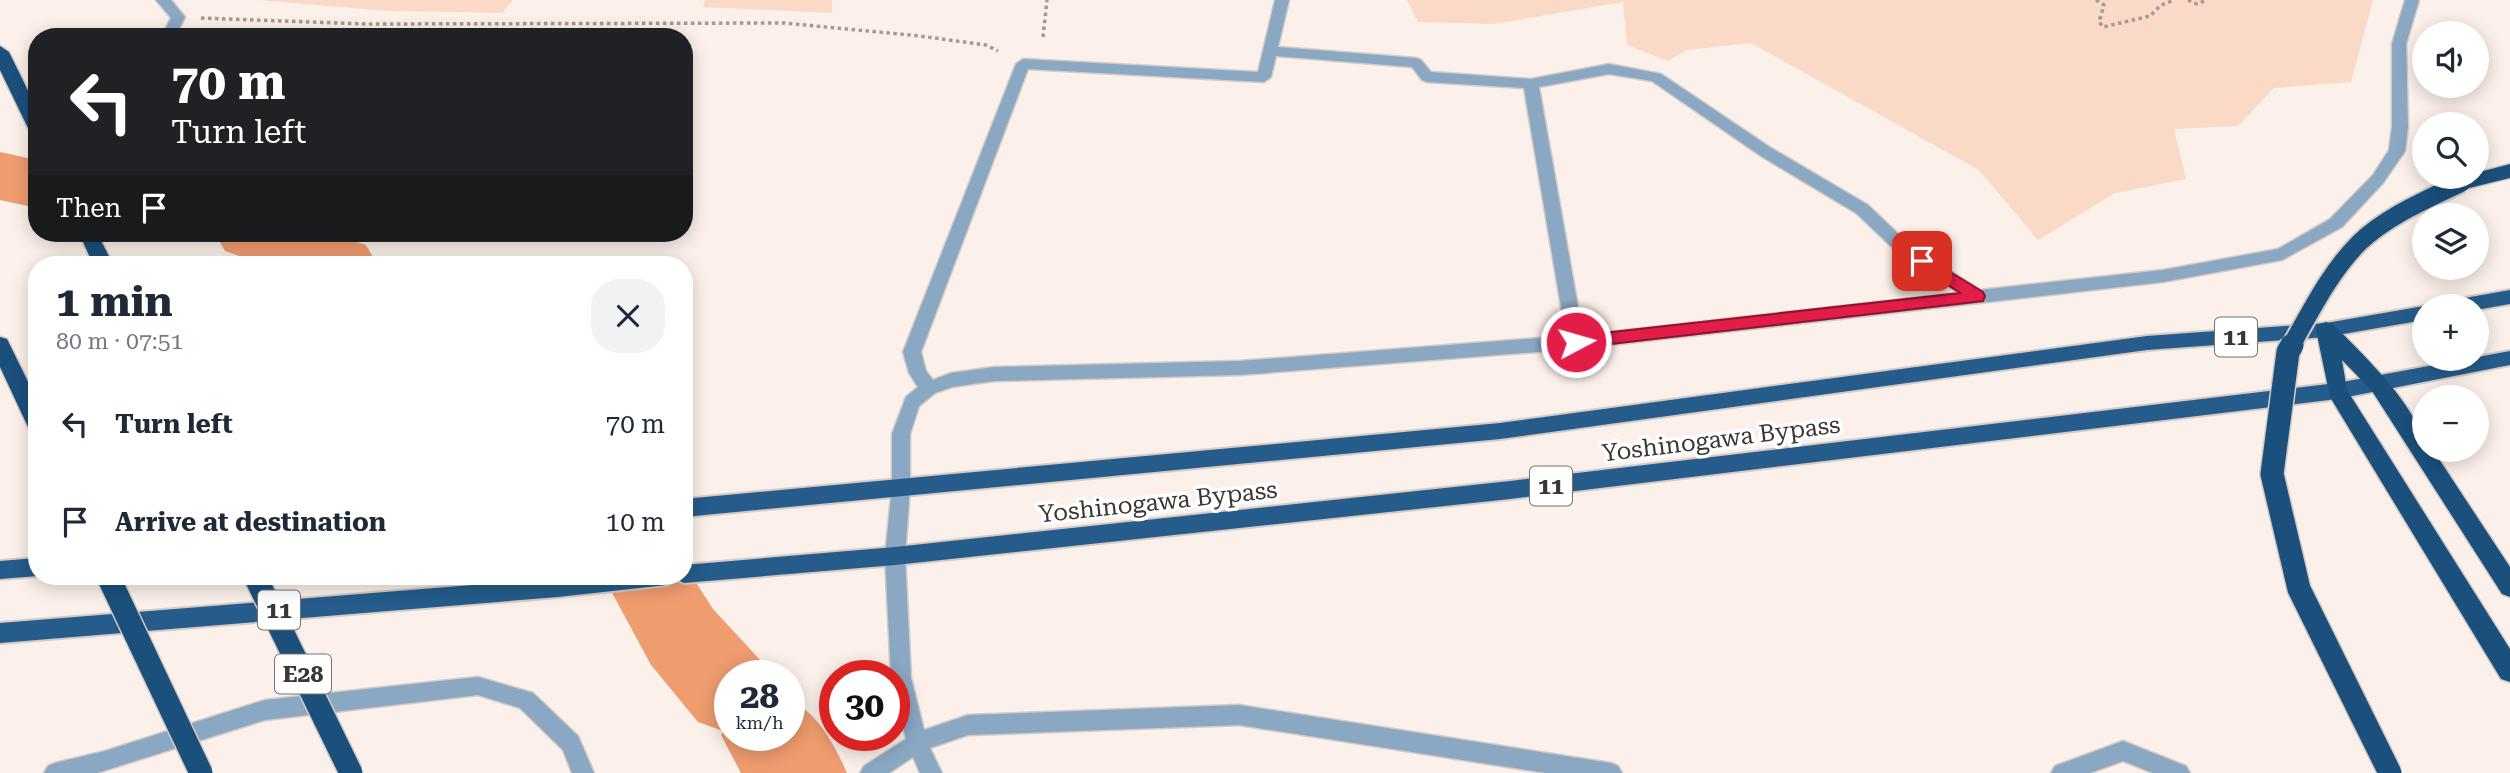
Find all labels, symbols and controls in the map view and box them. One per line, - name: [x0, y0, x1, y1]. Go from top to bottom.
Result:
- map controls: [2412, 21, 2489, 462]
- button: sound: [2412, 21, 2489, 98]
- text: 70 m: [171, 54, 286, 111]
- icon: left: [56, 56, 147, 147]
- button: search: [2412, 112, 2489, 189]
- text: Turn left: [171, 113, 306, 151]
- icon: arrive: [135, 189, 173, 227]
- text: Then: [56, 193, 121, 223]
- button: layers: [2412, 203, 2489, 280]
- pin: [1892, 231, 1952, 291]
- icon: arrive: [1903, 242, 1941, 280]
- text: 1 min: [56, 277, 173, 326]
- button: close: [591, 279, 665, 353]
- button: +: [2412, 294, 2489, 371]
- position arrow: [1539, 305, 1613, 379]
- road number: 11: [2215, 318, 2257, 356]
- text: 80 m · 07:51: [56, 328, 183, 355]
- button: −: [2412, 385, 2489, 462]
- icon: left: [56, 405, 94, 443]
- text: Turn left: [115, 409, 233, 439]
- text: 70 m: [606, 409, 665, 439]
- street label: Yoshinogawa Bypass: [1600, 410, 1842, 468]
- road number: 11: [1530, 466, 1572, 506]
- street label: Yoshinogawa Bypass: [1037, 476, 1279, 528]
- icon: arrive: [56, 503, 94, 541]
- text: Arrive at destination: [115, 507, 386, 537]
- text: 10 m: [606, 507, 665, 537]
- road number: 11: [258, 590, 300, 630]
- road number: E28: [275, 654, 331, 694]
- speed limit sign: 30: [819, 660, 910, 751]
- text: 28: [740, 676, 779, 717]
- text: km/h: [735, 712, 784, 733]

